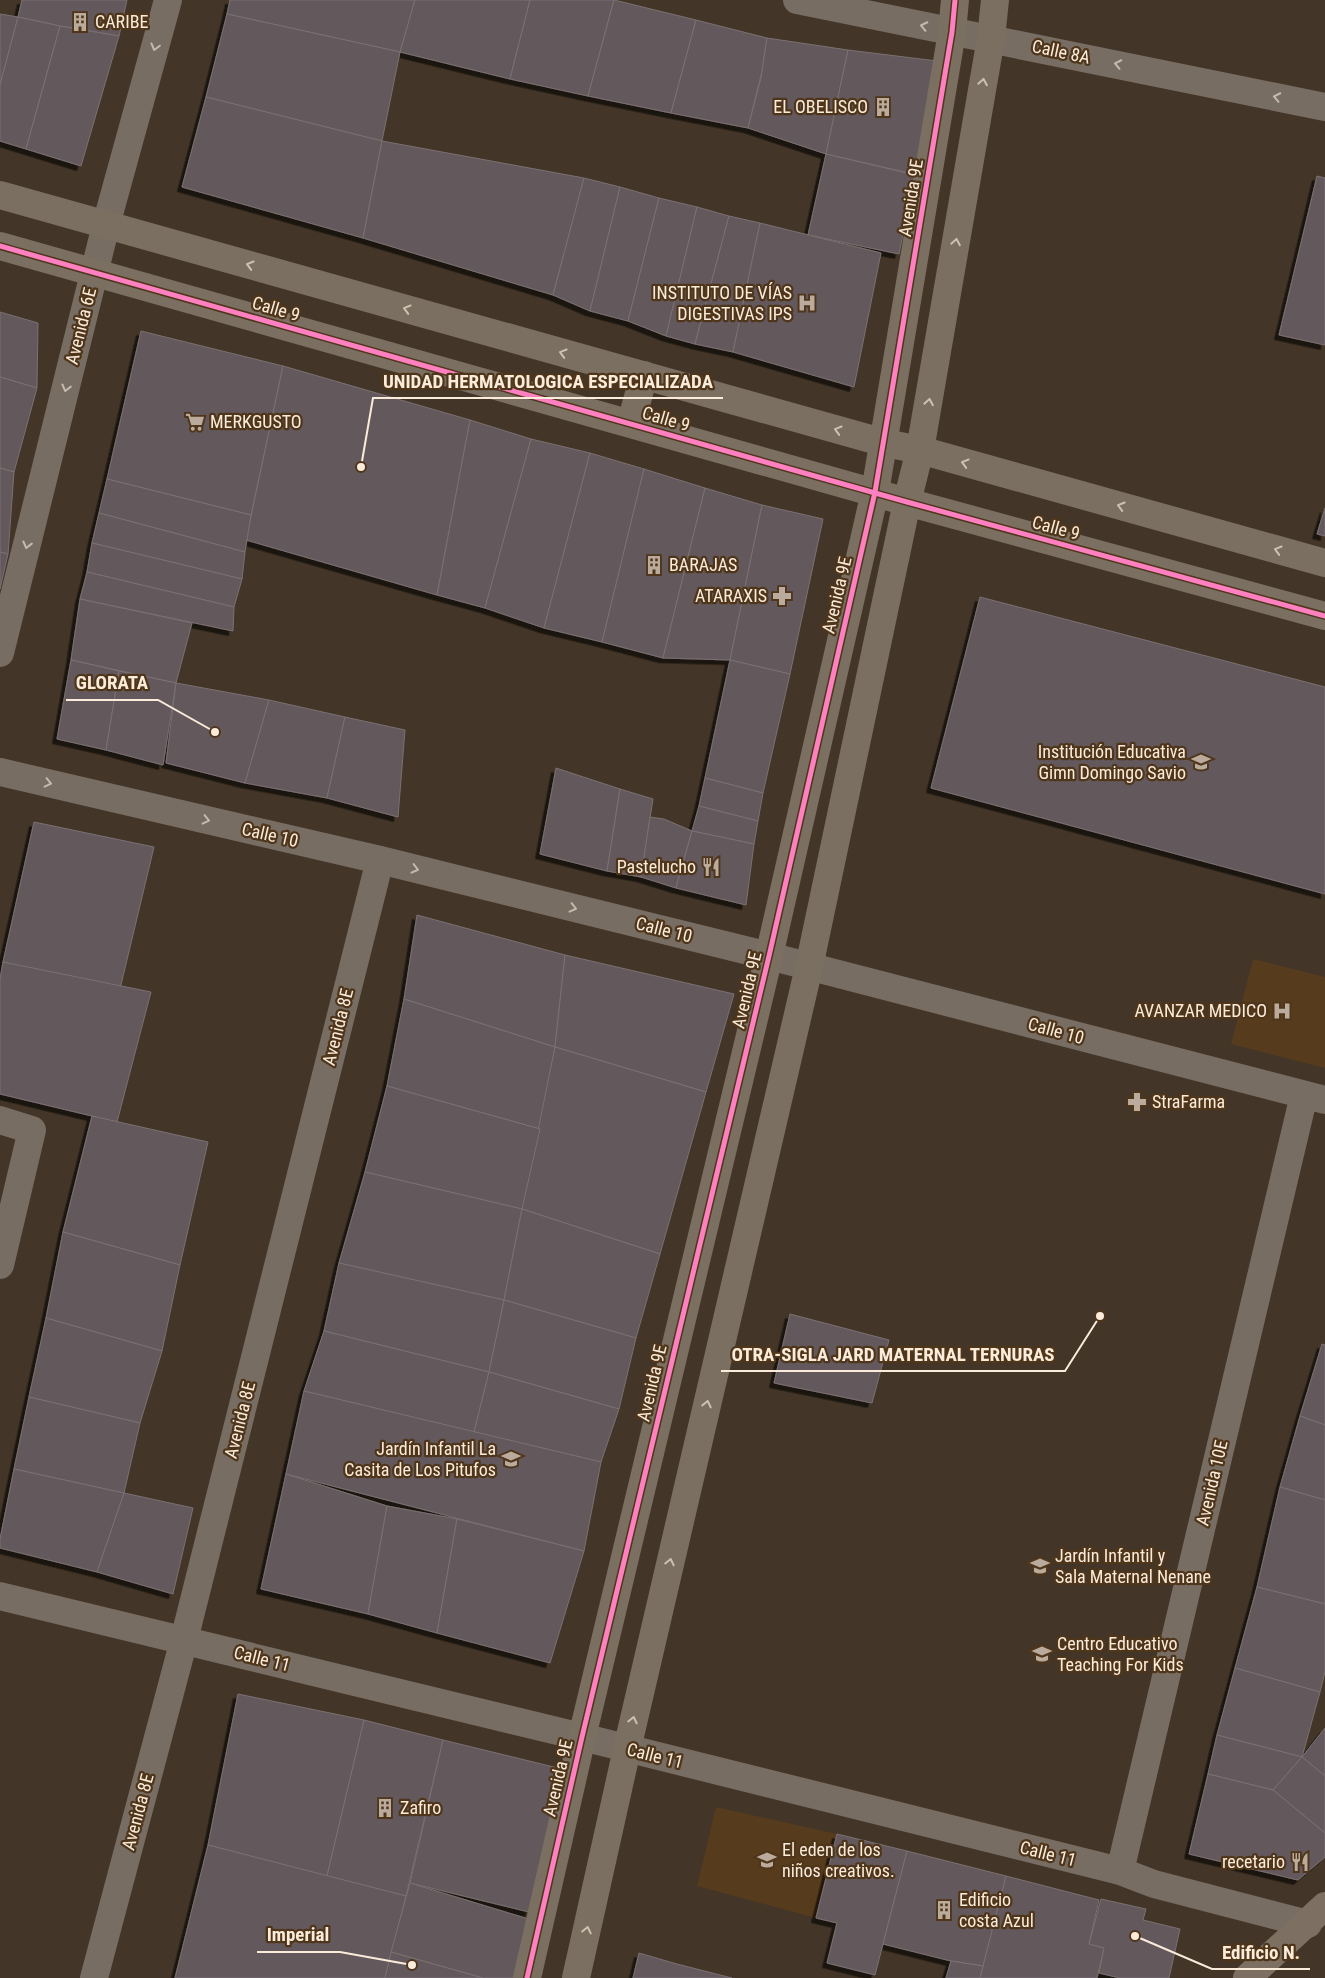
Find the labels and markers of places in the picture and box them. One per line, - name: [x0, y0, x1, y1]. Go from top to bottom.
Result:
- building icon: CARIBE: [69, 11, 91, 33]
- place label: CARIBE: [95, 11, 148, 32]
- place label: EL OBELISCO: [773, 96, 868, 117]
- building icon: EL OBELISCO: [872, 96, 894, 118]
- place label: INSTITUTO DE VÍAS DIGESTIVAS IPS: [652, 282, 792, 324]
- hospital icon: INSTITUTO DE VÍAS DIGESTIVAS IPS: [796, 292, 818, 314]
- callout: UNIDAD HERMATOLOGICA ESPECIALIZADA: [373, 364, 723, 398]
- supermarket icon: MERKGUSTO: [184, 411, 206, 433]
- place label: MERKGUSTO: [210, 411, 302, 432]
- building icon: BARAJAS: [643, 554, 665, 576]
- place label: BARAJAS: [669, 554, 737, 575]
- place label: ATARAXIS: [695, 585, 767, 606]
- pharmacy icon: ATARAXIS: [771, 585, 793, 607]
- callout: GLORATA: [66, 666, 158, 700]
- place label: Institución Educativa Gimn Domingo Savio: [1038, 741, 1186, 783]
- school or university icon: Institución Educativa Gimn Domingo Savio: [1190, 751, 1212, 773]
- place label: Pastelucho: [617, 856, 696, 877]
- restaurant icon: Pastelucho: [700, 856, 722, 878]
- place label: AVANZAR MEDICO: [1134, 1000, 1267, 1021]
- hospital icon: AVANZAR MEDICO: [1271, 1000, 1293, 1022]
- pharmacy icon: StraFarma: [1126, 1091, 1148, 1113]
- place label: StraFarma: [1152, 1091, 1225, 1112]
- callout: OTRA-SIGLA JARD MATERNAL TERNURAS: [721, 1337, 1065, 1371]
- place label: Jardín Infantil La Casita de Los Pitufos: [344, 1438, 496, 1480]
- school or university icon: Jardín Infantil La Casita de Los Pitufos: [500, 1448, 522, 1470]
- place label: Jardín Infantil y Sala Maternal Nenane: [1055, 1545, 1211, 1587]
- school or university icon: Jardín Infantil y Sala Maternal Nenane: [1029, 1555, 1051, 1577]
- place label: Centro Educativo Teaching For Kids: [1057, 1633, 1184, 1675]
- school or university icon: Centro Educativo Teaching For Kids: [1031, 1643, 1053, 1665]
- building icon: Zafiro: [374, 1797, 396, 1819]
- place label: Zafiro: [400, 1797, 441, 1818]
- place label: El eden de los niños creativos.: [782, 1839, 895, 1881]
- school or university icon: El eden de los niños creativos.: [756, 1849, 778, 1871]
- place label: recetario: [1222, 1851, 1285, 1872]
- restaurant icon: recetario: [1289, 1851, 1311, 1873]
- place label: Edificio costa Azul: [959, 1889, 1034, 1931]
- building icon: Edificio costa Azul: [933, 1899, 955, 1921]
- callout: Imperial: [257, 1918, 340, 1952]
- callout: Edificio N.: [1212, 1935, 1310, 1969]

